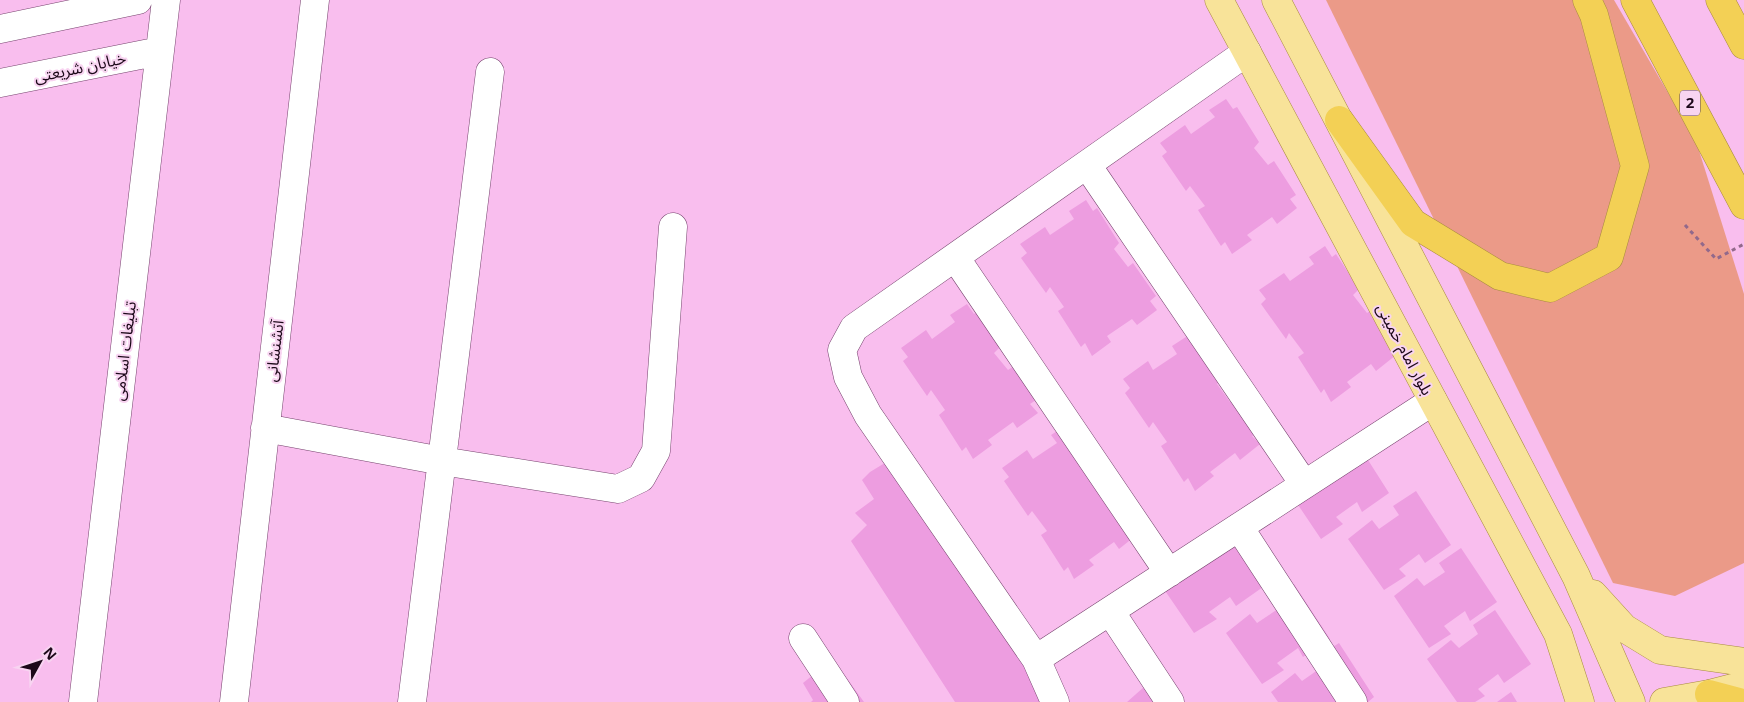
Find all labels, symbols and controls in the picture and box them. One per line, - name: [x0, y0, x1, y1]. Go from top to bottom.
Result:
- street label: خیابان شریعتی: [32, 47, 128, 87]
- road number: 2: [1680, 90, 1700, 116]
- street label: بلوار امام خمینی: [1370, 299, 1438, 400]
- street label: تبلیغات اسلامی: [107, 300, 141, 402]
- street label: آتشنشانی: [259, 318, 289, 383]
- north arrow: [15, 637, 65, 687]
- text: N: [39, 643, 61, 664]

